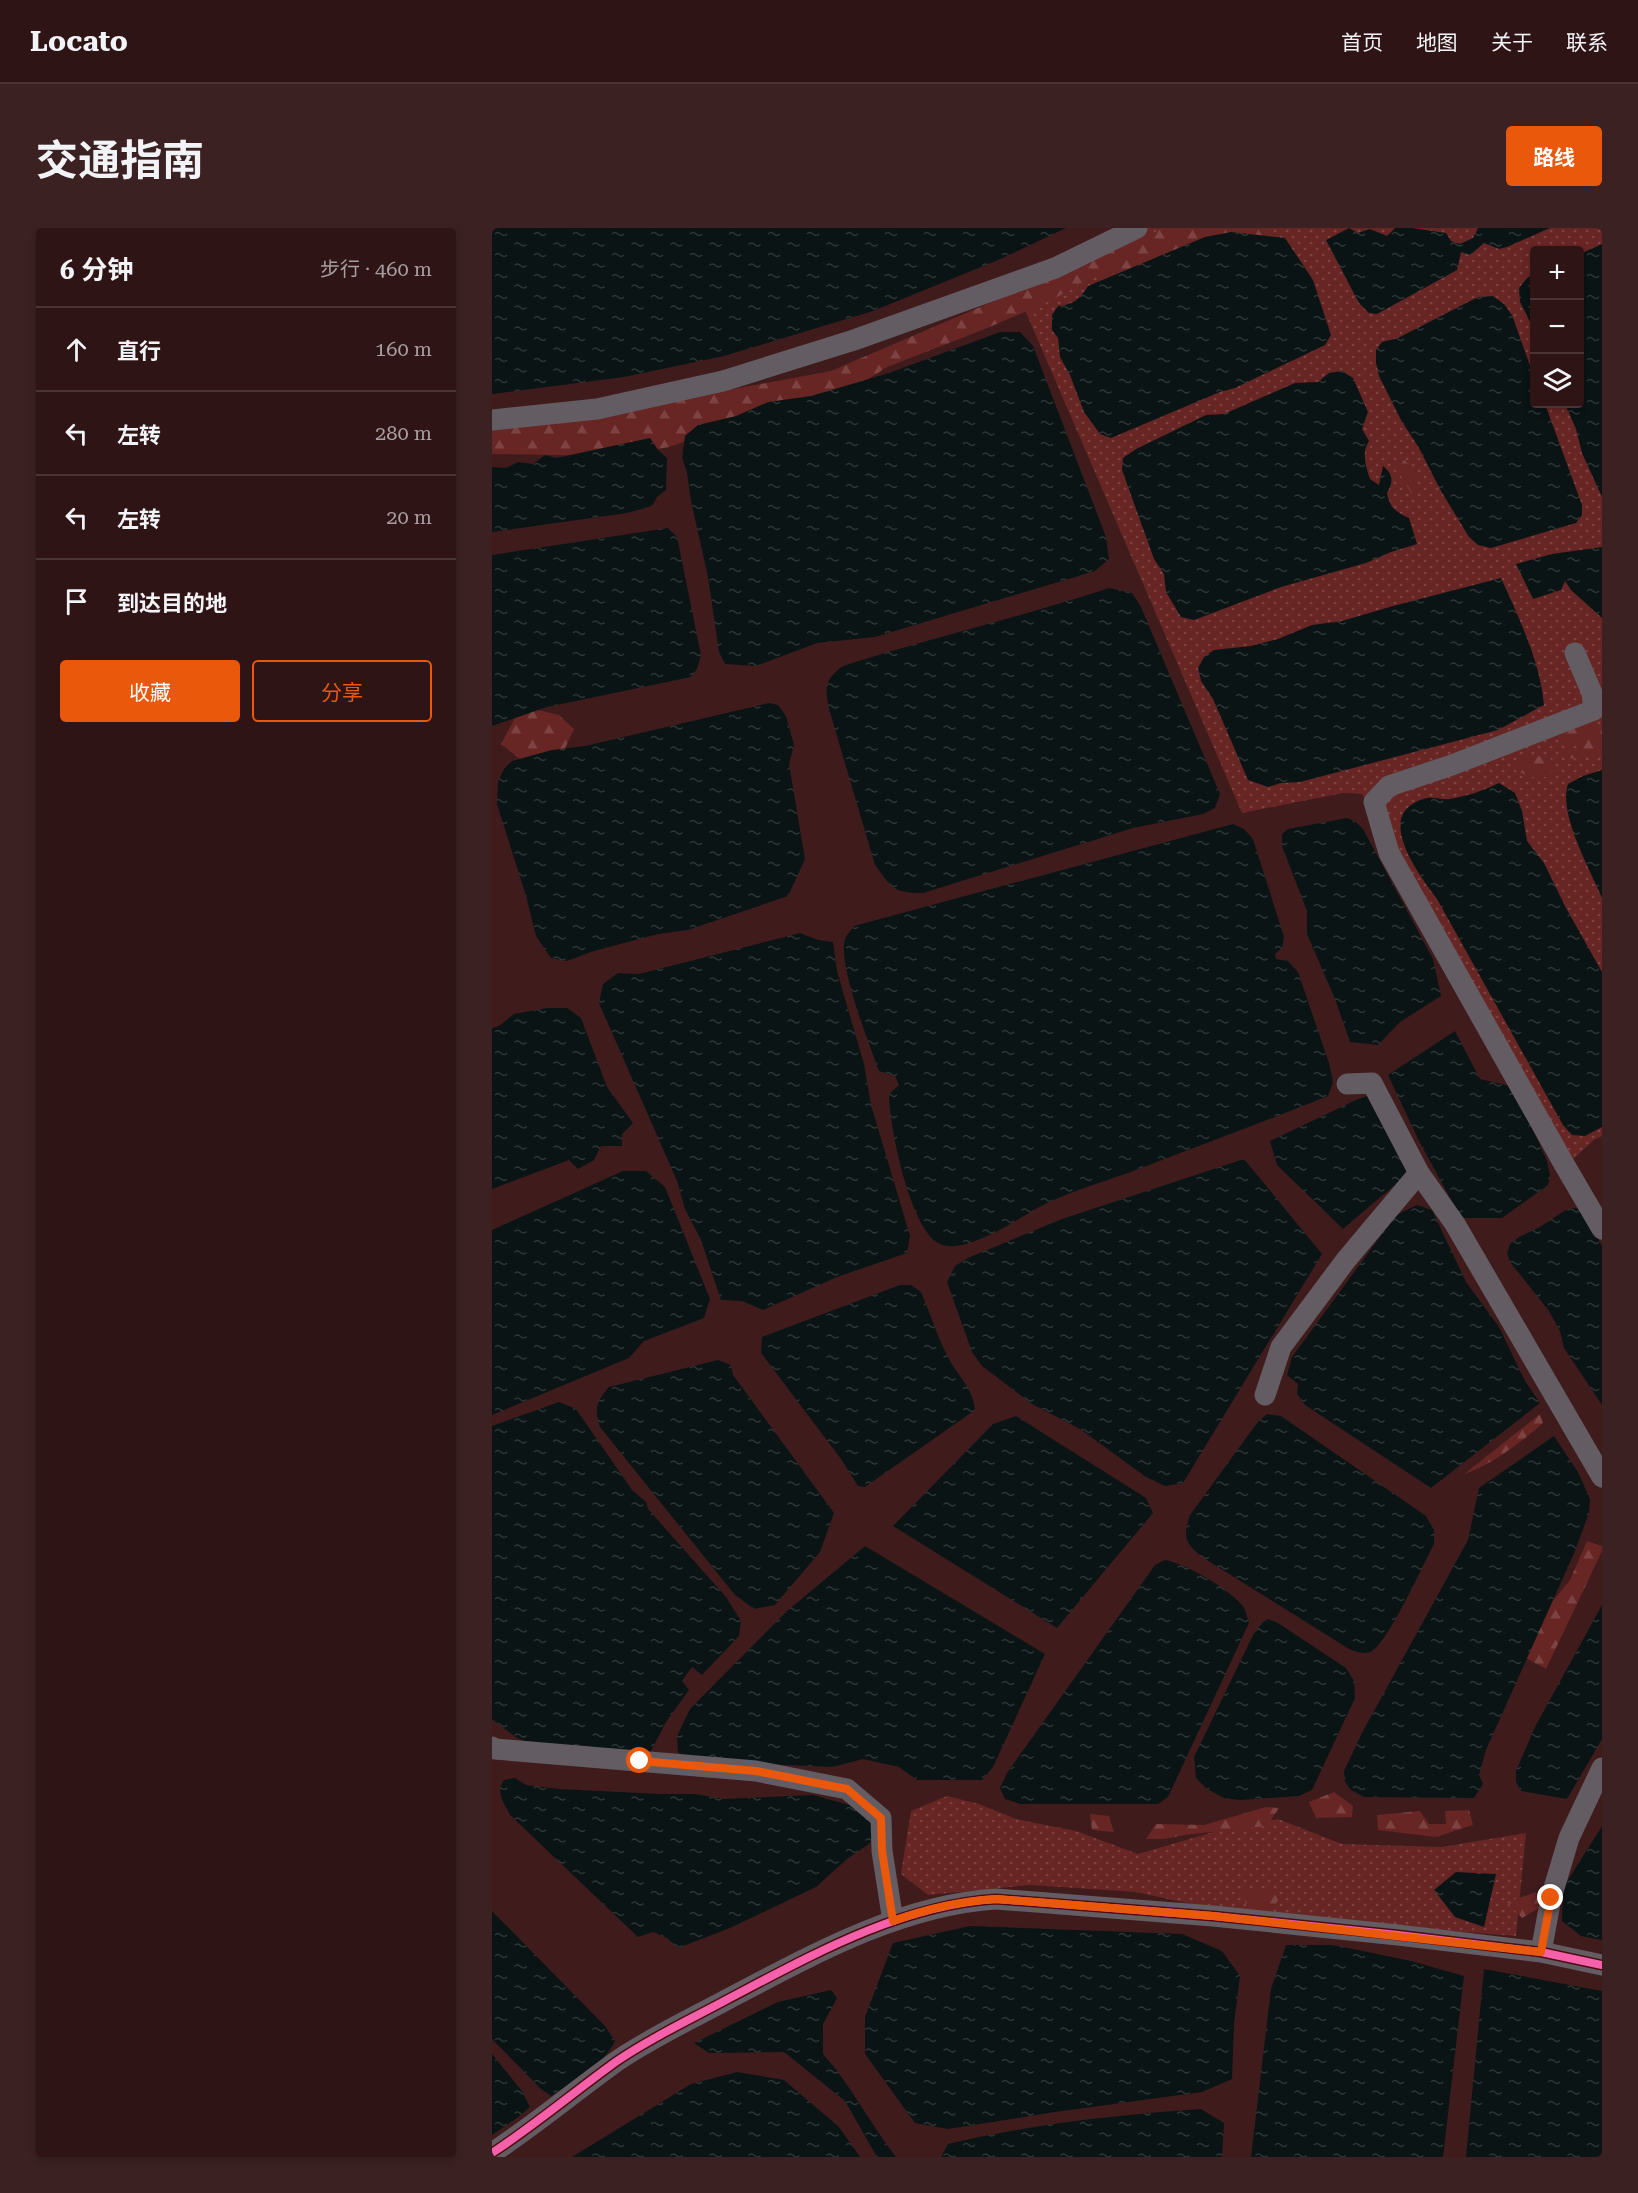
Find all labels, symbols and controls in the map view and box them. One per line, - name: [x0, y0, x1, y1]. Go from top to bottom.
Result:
- text: Locato: [30, 25, 128, 58]
- text: 首页: [1341, 31, 1383, 55]
- text: 地图: [1416, 31, 1458, 55]
- text: 关于: [1491, 31, 1533, 55]
- text: 联系: [1566, 31, 1608, 55]
- button: 路线: [1506, 126, 1602, 186]
- text: 交通指南: [36, 136, 204, 185]
- map controls: [1530, 246, 1584, 408]
- button: +: [1530, 246, 1584, 300]
- text: 6 分钟: [60, 255, 133, 285]
- text: 步行 · 460 m: [320, 257, 432, 281]
- button: −: [1530, 300, 1584, 354]
- icon: ahead: [60, 333, 93, 366]
- text: 160 m: [375, 337, 432, 361]
- text: 直行: [117, 339, 161, 364]
- button: layers: [1530, 354, 1584, 408]
- icon: left: [60, 417, 93, 450]
- text: 280 m: [375, 421, 432, 445]
- text: 左转: [117, 423, 161, 448]
- icon: left: [60, 501, 93, 534]
- text: 20 m: [386, 505, 432, 529]
- text: 左转: [117, 507, 161, 532]
- icon: arrive: [60, 585, 93, 618]
- text: 到达目的地: [117, 591, 227, 616]
- button: 收藏: [60, 660, 240, 722]
- button: 分享: [252, 660, 432, 722]
- route start: [626, 1747, 652, 1773]
- route end: [1537, 1884, 1563, 1910]

